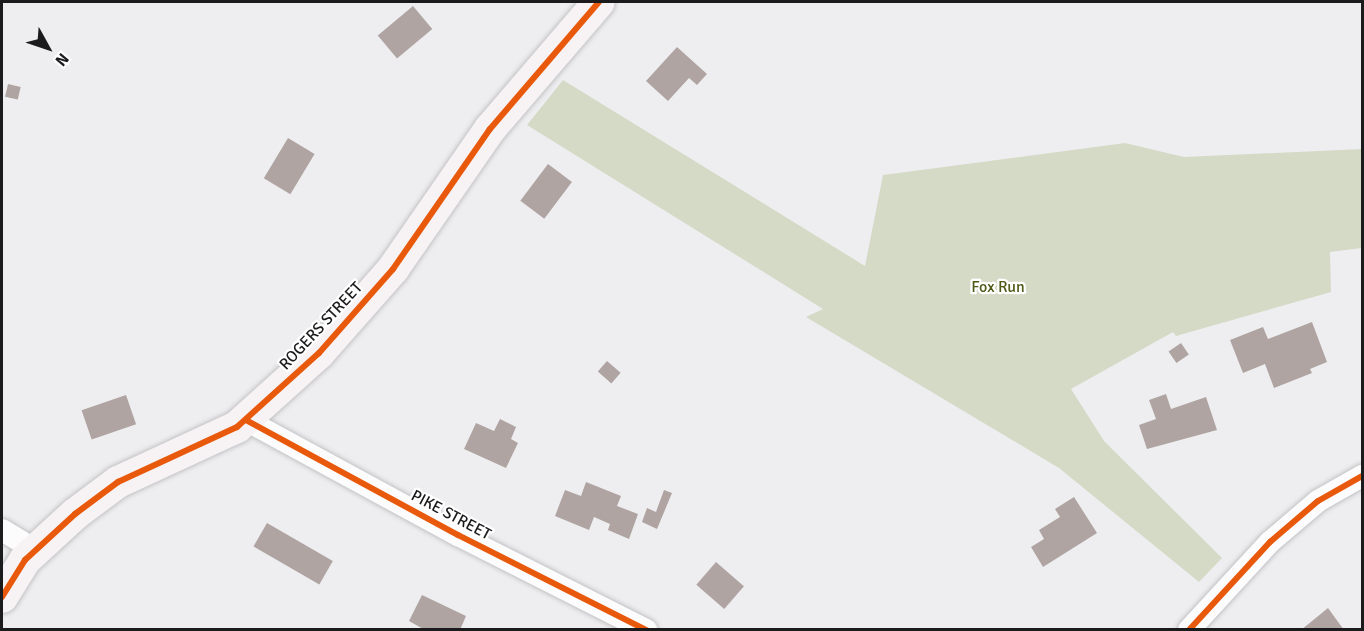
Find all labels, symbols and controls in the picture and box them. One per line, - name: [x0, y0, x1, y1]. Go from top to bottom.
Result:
- north arrow: [18, 18, 78, 78]
- text: N: [51, 49, 73, 70]
- park label: Fox Run: [971, 277, 1025, 297]
- street label: ROGERS STREET: [275, 278, 367, 374]
- street label: PIKE STREET: [408, 486, 494, 544]

